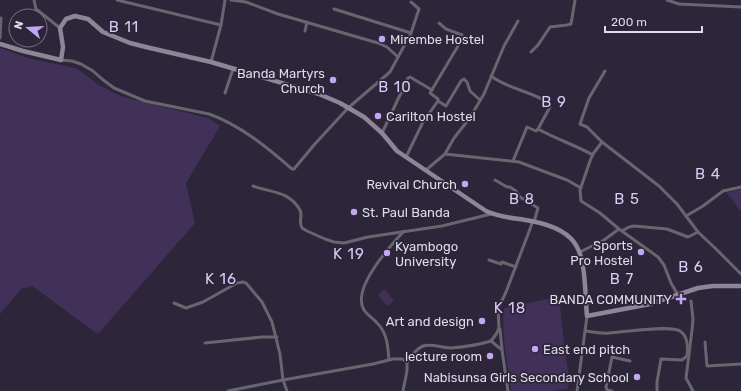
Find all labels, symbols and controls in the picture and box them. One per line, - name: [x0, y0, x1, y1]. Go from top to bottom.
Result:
- north arrow: [8, 8, 48, 48]
- scale bar: [605, 8, 702, 34]
- text: 200 m: [611, 15, 647, 29]
- district label: B 11: [109, 18, 139, 36]
- text: N: [12, 19, 26, 31]
- place label: Mirembe Hostel: [390, 32, 484, 47]
- marker: Mirembe Hostel: [377, 34, 387, 44]
- place label: Banda Martyrs Church: [237, 66, 325, 96]
- marker: Banda Martyrs Church: [328, 75, 338, 85]
- district label: B 10: [378, 78, 412, 96]
- district label: B 9: [541, 93, 567, 111]
- place label: Carilton Hostel: [386, 109, 476, 124]
- marker: Carilton Hostel: [373, 111, 383, 121]
- district label: B 4: [695, 165, 721, 183]
- place label: Revival Church: [366, 177, 457, 192]
- marker: Revival Church: [460, 179, 470, 189]
- district label: B 8: [509, 190, 535, 208]
- district label: B 5: [614, 190, 640, 208]
- place label: St. Paul Banda: [362, 205, 450, 220]
- marker: St. Paul Banda: [349, 207, 359, 217]
- place label: Sports Pro Hostel: [570, 238, 633, 268]
- place label: Kyambogo University: [395, 239, 458, 269]
- district label: K 19: [333, 245, 365, 263]
- marker: Sports Pro Hostel: [636, 247, 646, 257]
- marker: Kyambogo University: [382, 248, 392, 258]
- district label: B 6: [678, 258, 704, 276]
- district label: K 16: [205, 270, 237, 288]
- district label: B 7: [610, 270, 634, 288]
- place label: BANDA COMMUNITY: [550, 292, 673, 307]
- marker: BANDA COMMUNITY: [675, 293, 687, 305]
- district label: K 18: [494, 299, 526, 317]
- place label: Art and design: [386, 314, 474, 330]
- marker: Art and design: [477, 316, 487, 326]
- place label: East end pitch: [543, 342, 630, 357]
- marker: East end pitch: [530, 344, 540, 354]
- place label: lecture room: [405, 349, 482, 364]
- marker: lecture room: [485, 351, 495, 361]
- place label: Nabisunsa Girls Secondary School: [424, 370, 629, 385]
- marker: Nabisunsa Girls Secondary School: [632, 372, 642, 382]

